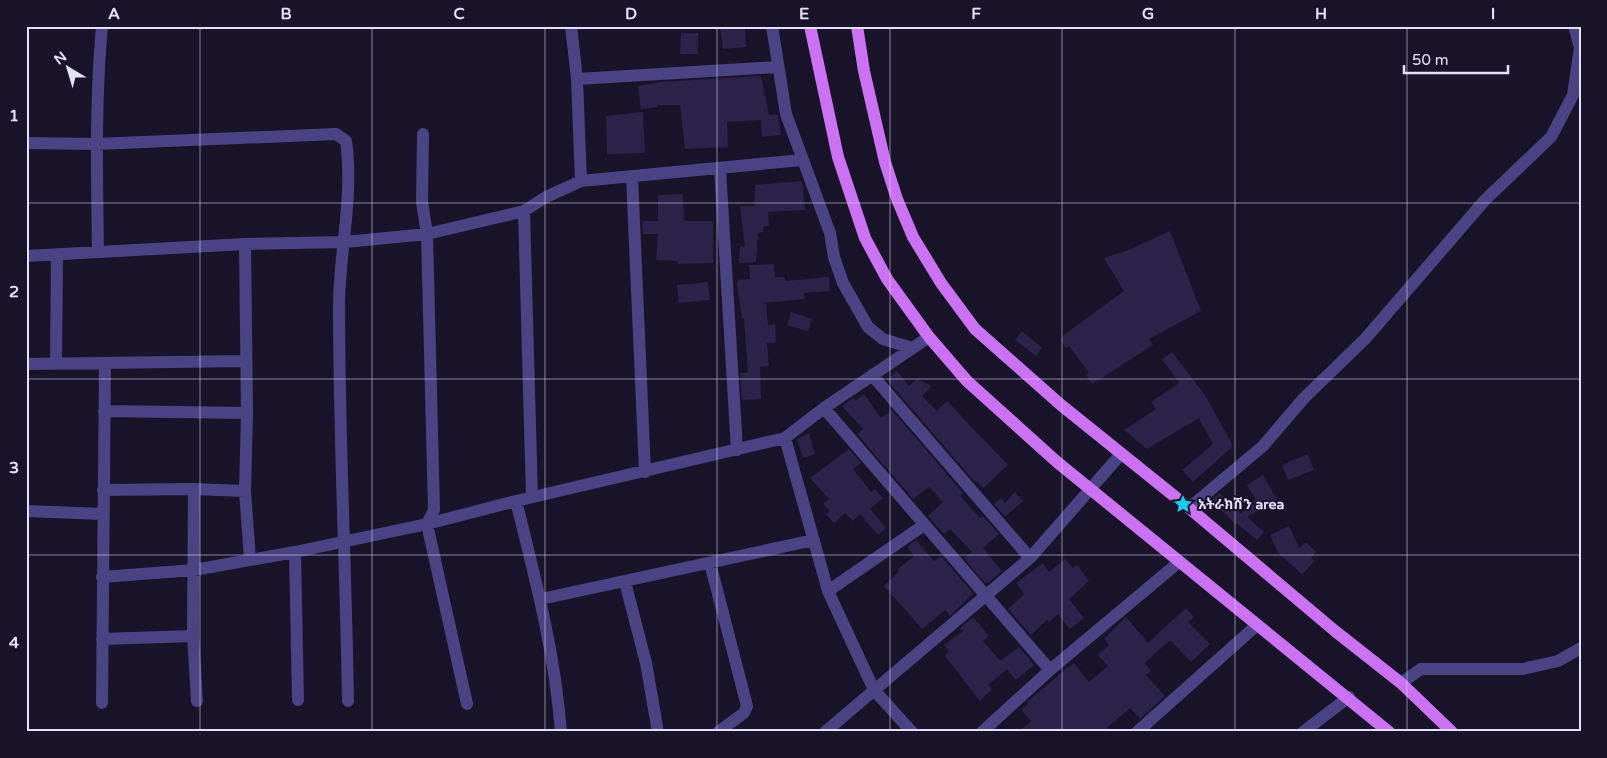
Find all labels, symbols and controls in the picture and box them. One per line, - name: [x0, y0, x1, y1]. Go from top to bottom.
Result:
- text: A: [108, 4, 120, 24]
- text: B: [280, 4, 292, 24]
- text: C: [453, 4, 465, 24]
- text: D: [625, 4, 637, 24]
- text: E: [799, 4, 809, 24]
- text: F: [971, 4, 981, 24]
- text: G: [1142, 4, 1154, 24]
- text: H: [1315, 4, 1327, 24]
- text: I: [1491, 4, 1495, 24]
- north arrow: [42, 42, 92, 92]
- scale bar: [1404, 42, 1508, 74]
- text: N: [51, 48, 70, 68]
- text: 50 m: [1412, 51, 1449, 69]
- text: 1: [9, 106, 19, 126]
- text: 2: [9, 282, 19, 302]
- text: 3: [9, 458, 19, 478]
- place icon: አትራክሽን area: [1172, 493, 1194, 515]
- place label: አትራክሽን area: [1198, 496, 1284, 513]
- text: 4: [9, 633, 19, 653]

